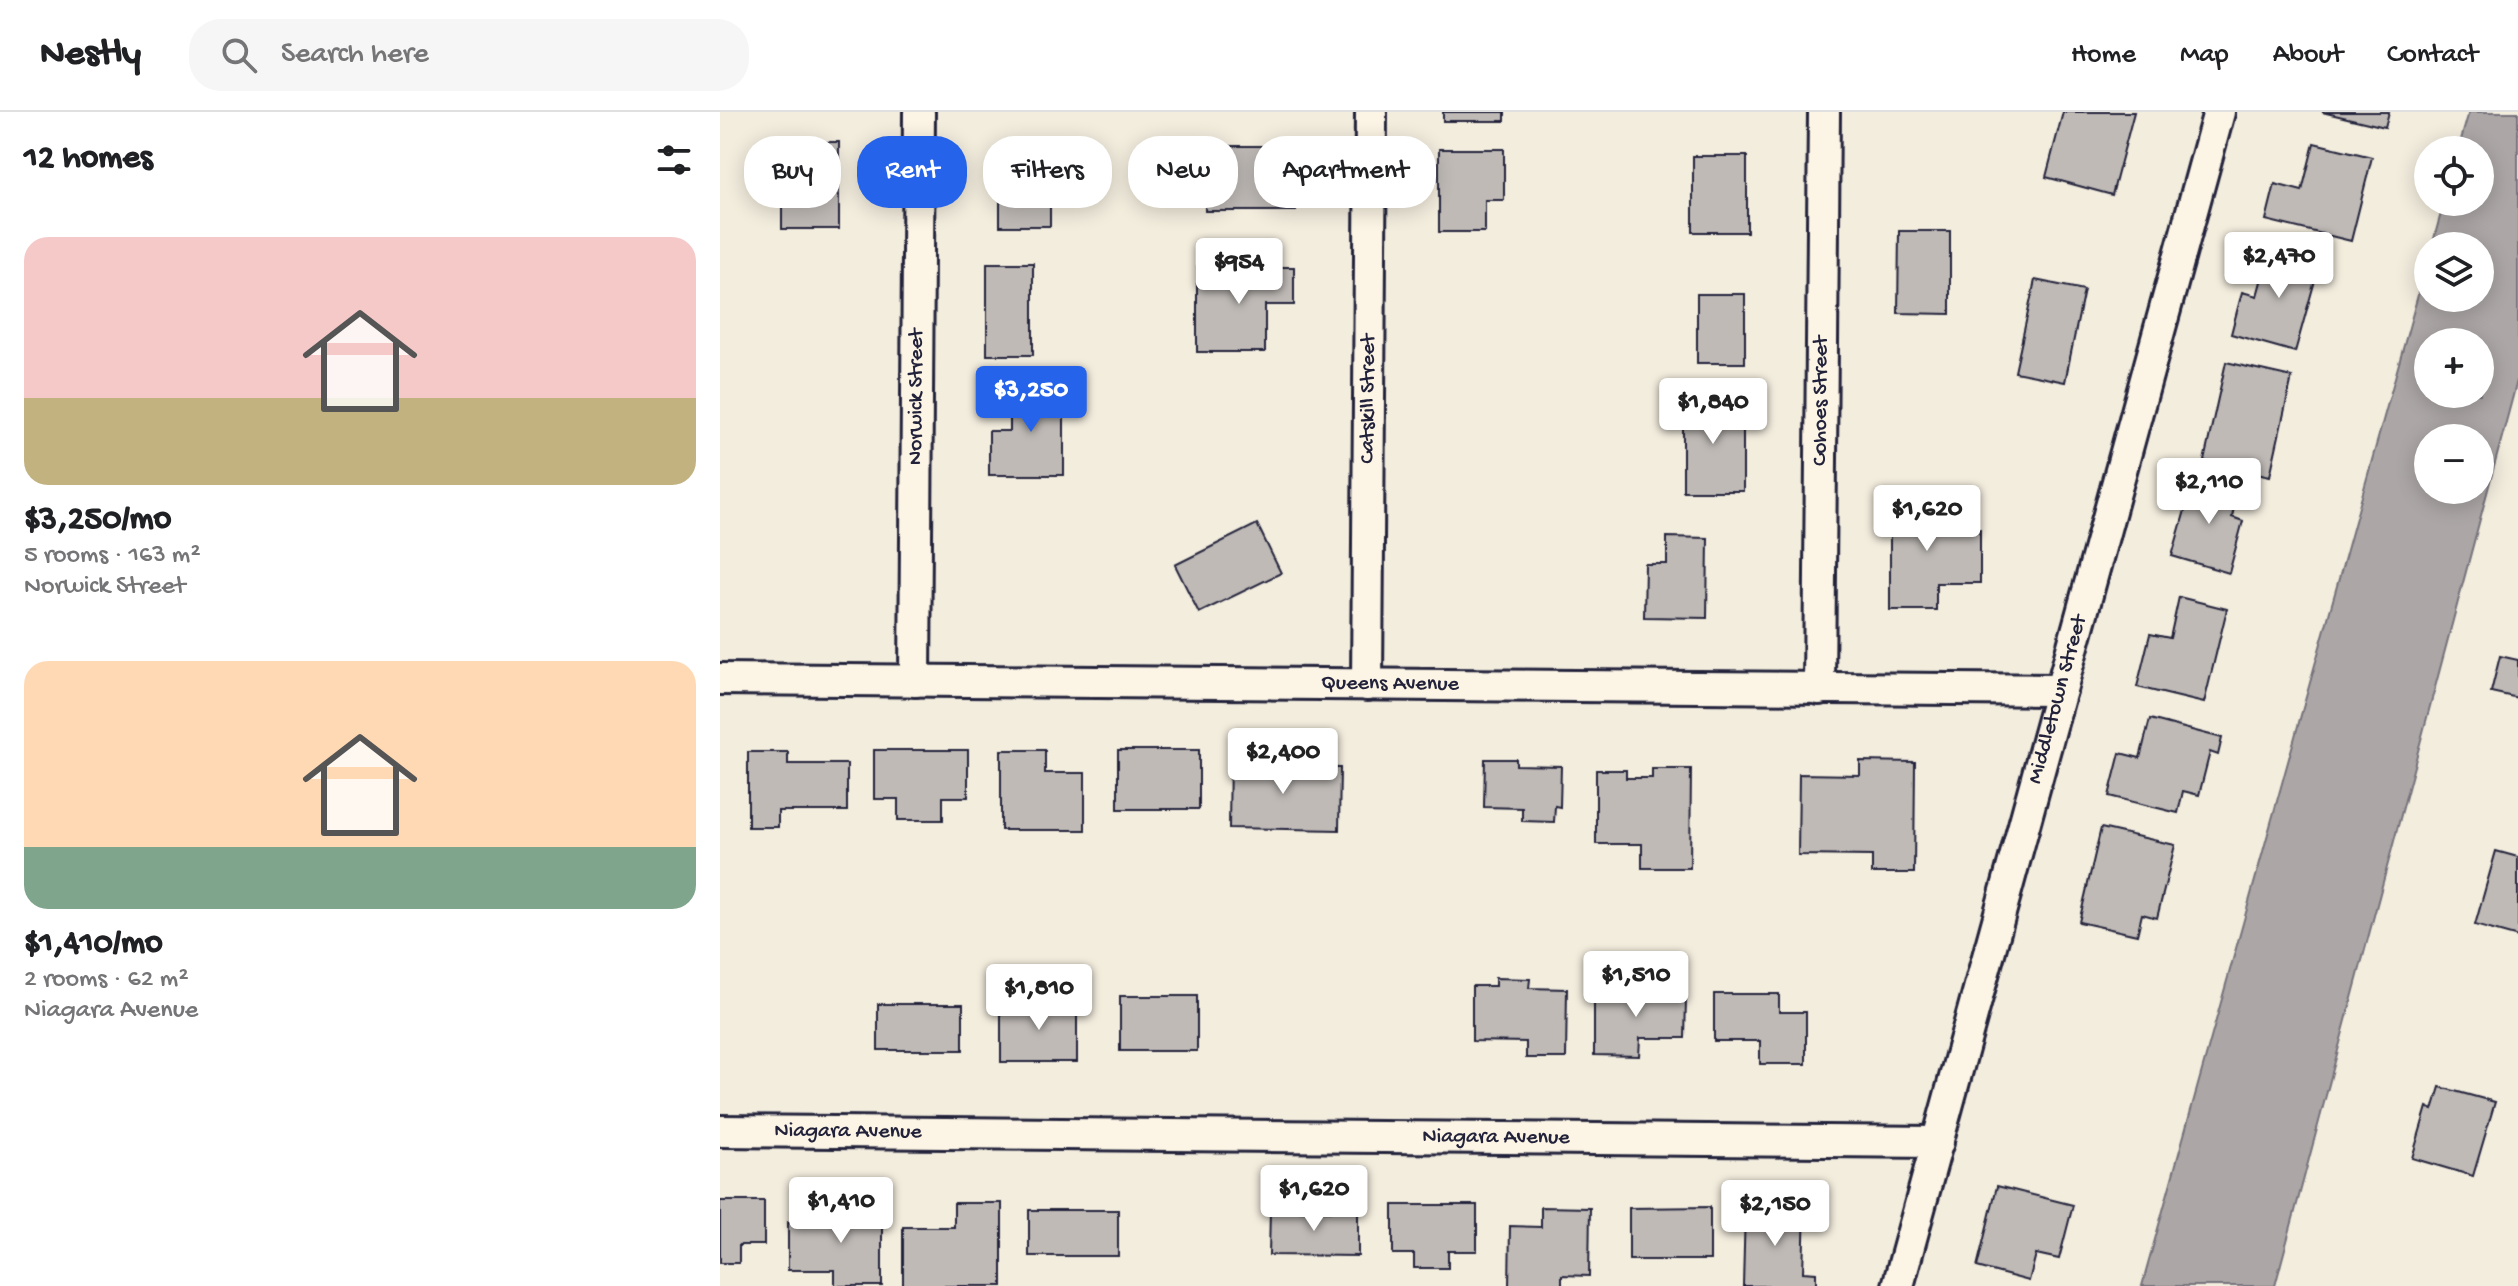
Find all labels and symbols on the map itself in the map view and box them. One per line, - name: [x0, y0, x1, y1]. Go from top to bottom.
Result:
- pin: $2,470: [2214, 232, 2344, 300]
- pin: $954: [1192, 238, 1286, 306]
- street label: Norwick Street: [904, 327, 930, 465]
- street label: Catskill Street: [1356, 332, 1382, 464]
- street label: Cohoes Street: [1808, 334, 1835, 466]
- pin: $3,250: [966, 366, 1096, 434]
- pin: $1,840: [1648, 378, 1778, 446]
- pin: $2,110: [2144, 458, 2274, 526]
- pin: $1,620: [1862, 485, 1992, 553]
- street label: Middletown Street: [2023, 610, 2094, 787]
- street label: Queens Avenue: [1321, 671, 1460, 698]
- pin: $2,400: [1218, 728, 1348, 796]
- pin: $1,510: [1571, 951, 1701, 1019]
- pin: $1,810: [974, 964, 1104, 1032]
- street label: Niagara Avenue: [774, 1118, 923, 1146]
- street label: Niagara Avenue: [1422, 1124, 1570, 1152]
- pin: $1,620: [1249, 1165, 1379, 1233]
- pin: $1,410: [776, 1177, 906, 1245]
- pin: $2,150: [1710, 1180, 1840, 1248]

